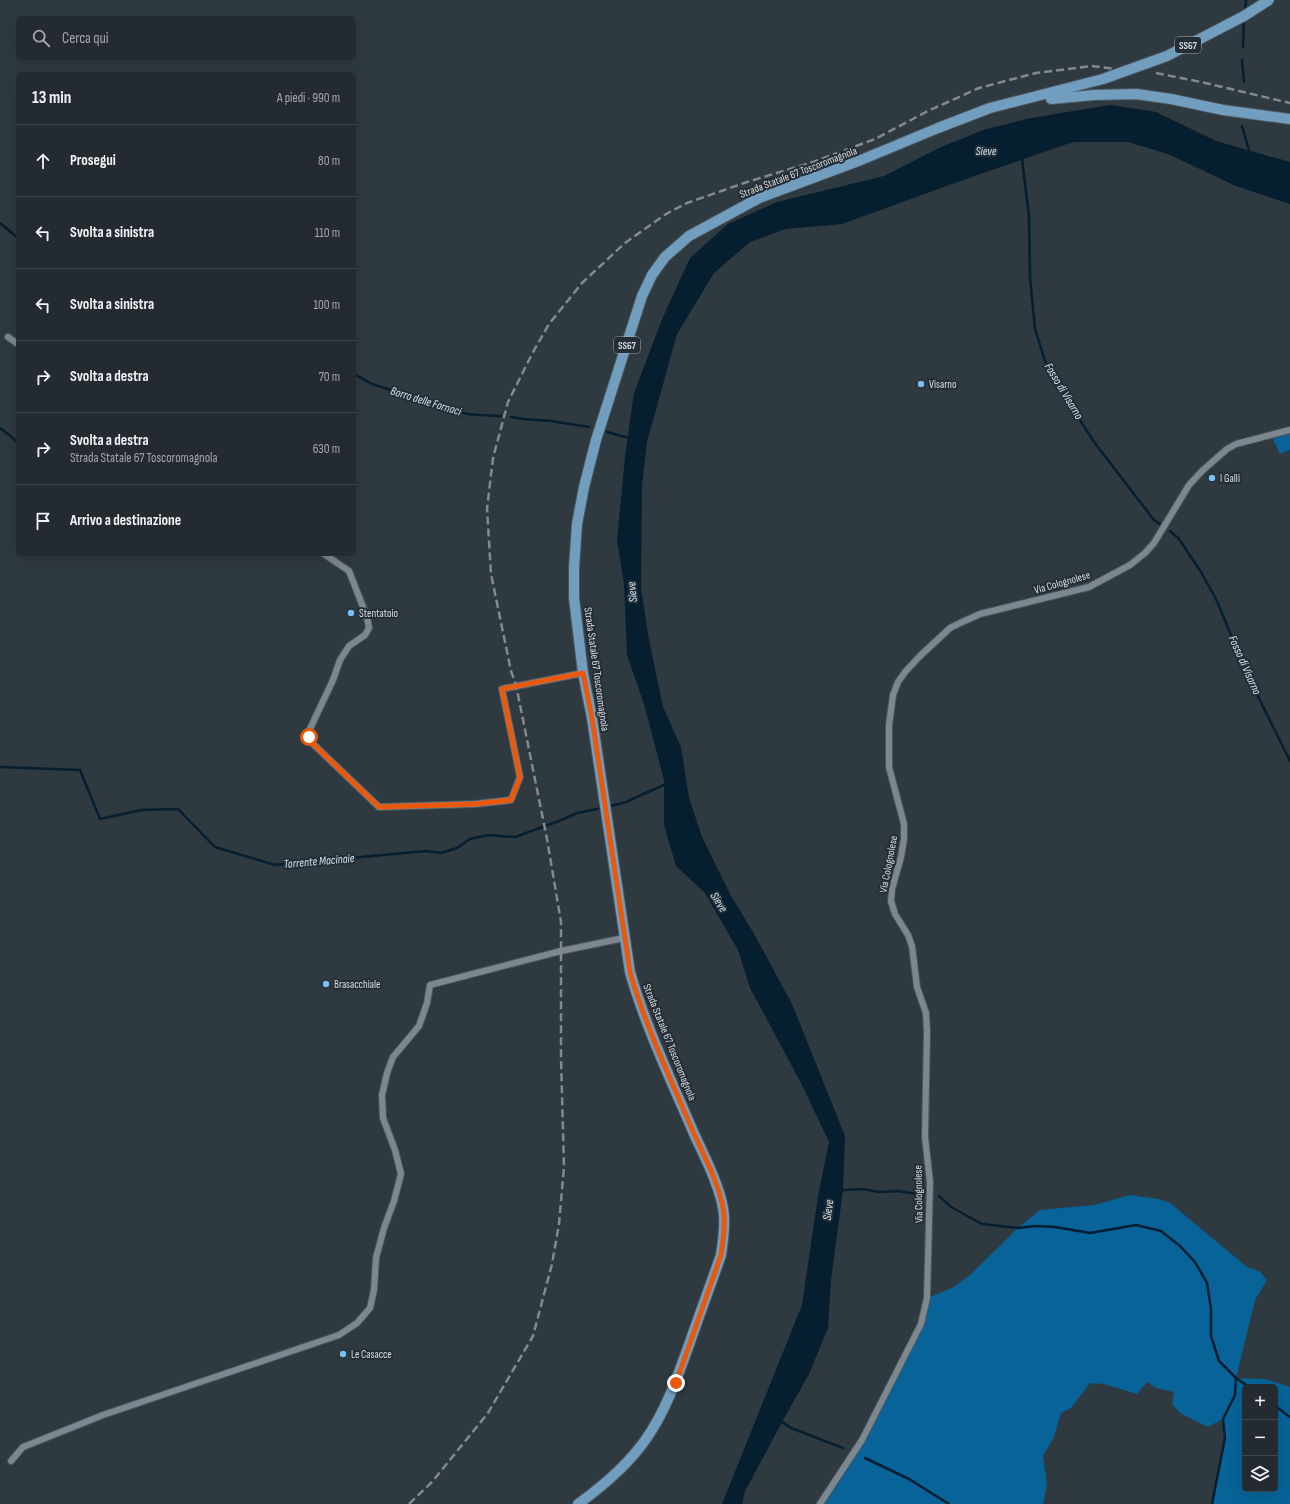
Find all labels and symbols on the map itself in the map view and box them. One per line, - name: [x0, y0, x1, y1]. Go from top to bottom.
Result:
- road number: SS67: [1175, 37, 1201, 53]
- street label: Strada Statale 67 Toscoromagnola: [738, 144, 859, 201]
- water label: Sieve: [976, 144, 997, 159]
- road number: SS67: [614, 337, 640, 353]
- water label: Fosso di Visarno: [1041, 360, 1086, 422]
- place label: Visarno: [929, 378, 957, 391]
- marker: Visarno: [916, 379, 926, 389]
- water label: Borro delle Fornaci: [389, 384, 464, 420]
- place label: I Galli: [1220, 472, 1240, 485]
- marker: I Galli: [1207, 473, 1217, 483]
- street label: Via Colognolese: [1033, 568, 1092, 597]
- water label: Sieve: [624, 581, 641, 603]
- street label: Strada Statale 67 Toscoromagnola: [581, 606, 612, 732]
- place label: Stentatoio: [359, 607, 399, 620]
- marker: Stentatoio: [346, 608, 356, 618]
- water label: Fosso di Visarno: [1225, 633, 1264, 697]
- route start: [300, 728, 318, 746]
- street label: Via Colognolese: [877, 834, 900, 894]
- water label: Torrente Macinaie: [283, 851, 355, 872]
- water label: Sieve: [707, 889, 731, 915]
- place label: Brasacchiale: [334, 978, 380, 991]
- marker: Brasacchiale: [321, 979, 331, 989]
- street label: Strada Statale 67 Toscoromagnola: [640, 982, 699, 1102]
- street label: Via Colognolese: [911, 1165, 926, 1223]
- water label: Sieve: [820, 1198, 837, 1221]
- place label: Le Casacce: [351, 1348, 392, 1361]
- marker: Le Casacce: [338, 1349, 348, 1359]
- route end: [667, 1374, 685, 1392]

